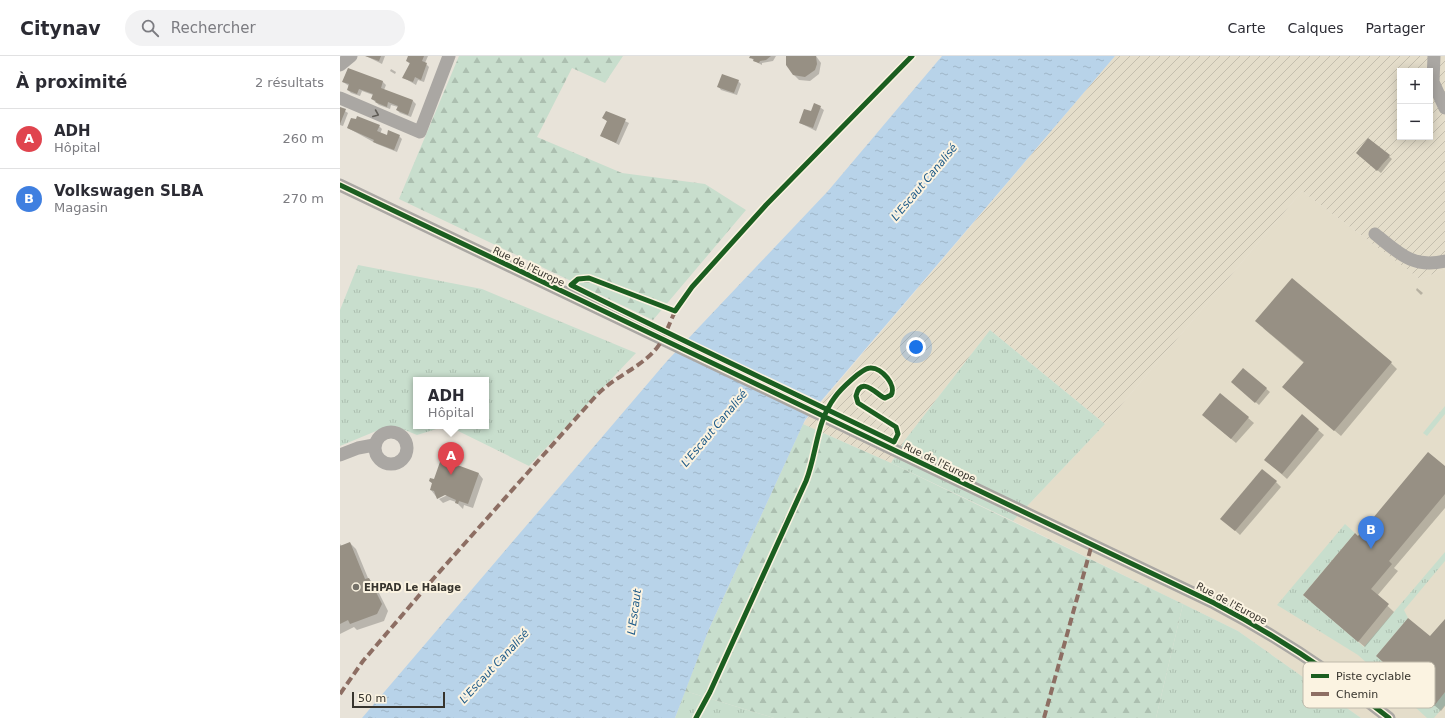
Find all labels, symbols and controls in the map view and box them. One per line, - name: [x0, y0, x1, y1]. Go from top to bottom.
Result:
- search box: [125, 10, 405, 46]
- text: Citynav: [20, 17, 101, 39]
- icon: search: [139, 17, 161, 39]
- text: Rechercher: [171, 19, 256, 37]
- text: Carte: [1227, 20, 1266, 36]
- text: Calques: [1288, 20, 1344, 36]
- text: Partager: [1366, 20, 1425, 36]
- map controls: [1397, 68, 1433, 140]
- button: +: [1397, 68, 1433, 104]
- text: À proximité: [16, 72, 127, 92]
- text: 2 résultats: [255, 75, 324, 90]
- button: −: [1397, 104, 1433, 140]
- one-way arrow: [372, 109, 379, 117]
- text: ADH: [54, 122, 91, 140]
- text: A: [24, 131, 34, 146]
- text: 260 m: [282, 131, 324, 146]
- text: Hôpital: [54, 140, 100, 155]
- water label: L'Escaut Canalisé: [888, 141, 960, 223]
- text: Volkswagen SLBA: [54, 182, 203, 200]
- text: B: [24, 191, 34, 206]
- text: 270 m: [282, 191, 324, 206]
- text: Magasin: [54, 200, 108, 215]
- street label: Rue de l'Europe: [491, 244, 566, 289]
- your location: [906, 337, 926, 357]
- popup: [413, 377, 489, 429]
- text: ADH: [428, 387, 464, 405]
- water label: L'Escaut Canalisé: [678, 387, 750, 469]
- text: Hôpital: [428, 405, 474, 420]
- street label: Rue de l'Europe: [902, 440, 977, 485]
- pin: A: [438, 442, 464, 475]
- pin: B: [1358, 516, 1384, 549]
- street label: Rue de l'Europe: [1195, 580, 1269, 627]
- marker: EHPAD Le Halage: [351, 582, 361, 592]
- place label: EHPAD Le Halage: [364, 582, 461, 593]
- water label: L'Escaut: [625, 588, 644, 636]
- water label: L'Escaut Canalisé: [457, 627, 532, 706]
- legend: [1303, 662, 1435, 708]
- text: Piste cyclable: [1336, 670, 1411, 683]
- text: Chemin: [1336, 688, 1378, 701]
- scale bar: [352, 690, 445, 709]
- text: 50 m: [358, 692, 386, 705]

